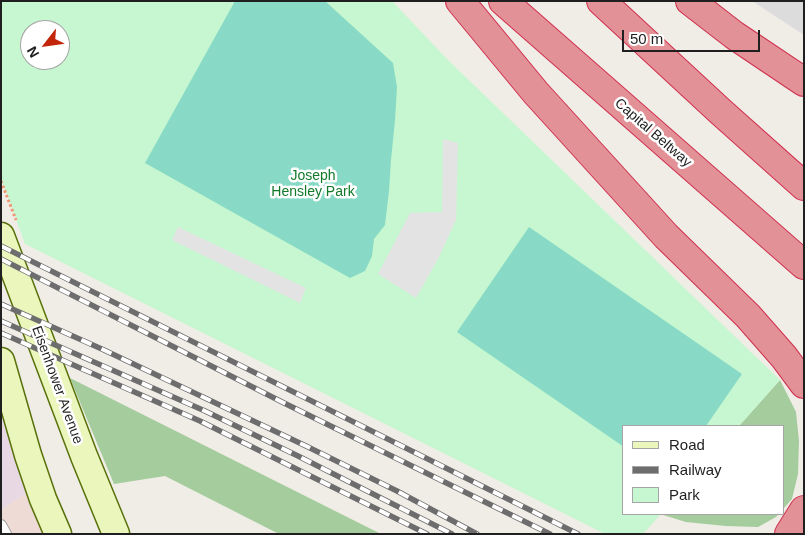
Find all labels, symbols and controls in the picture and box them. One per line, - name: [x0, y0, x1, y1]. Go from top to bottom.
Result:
- north arrow: [20, 20, 70, 70]
- scale bar: [625, 20, 762, 52]
- text: 50 m: [630, 30, 663, 47]
- text: N: [23, 44, 42, 60]
- street label: Capital Beltway: [611, 95, 695, 171]
- park label: Joseph Hensley Park: [271, 168, 355, 200]
- street label: Eisenhower Avenue: [28, 324, 86, 446]
- legend: [622, 425, 785, 515]
- text: Road: [669, 436, 705, 453]
- text: Railway: [669, 461, 722, 478]
- text: Park: [669, 486, 700, 503]

